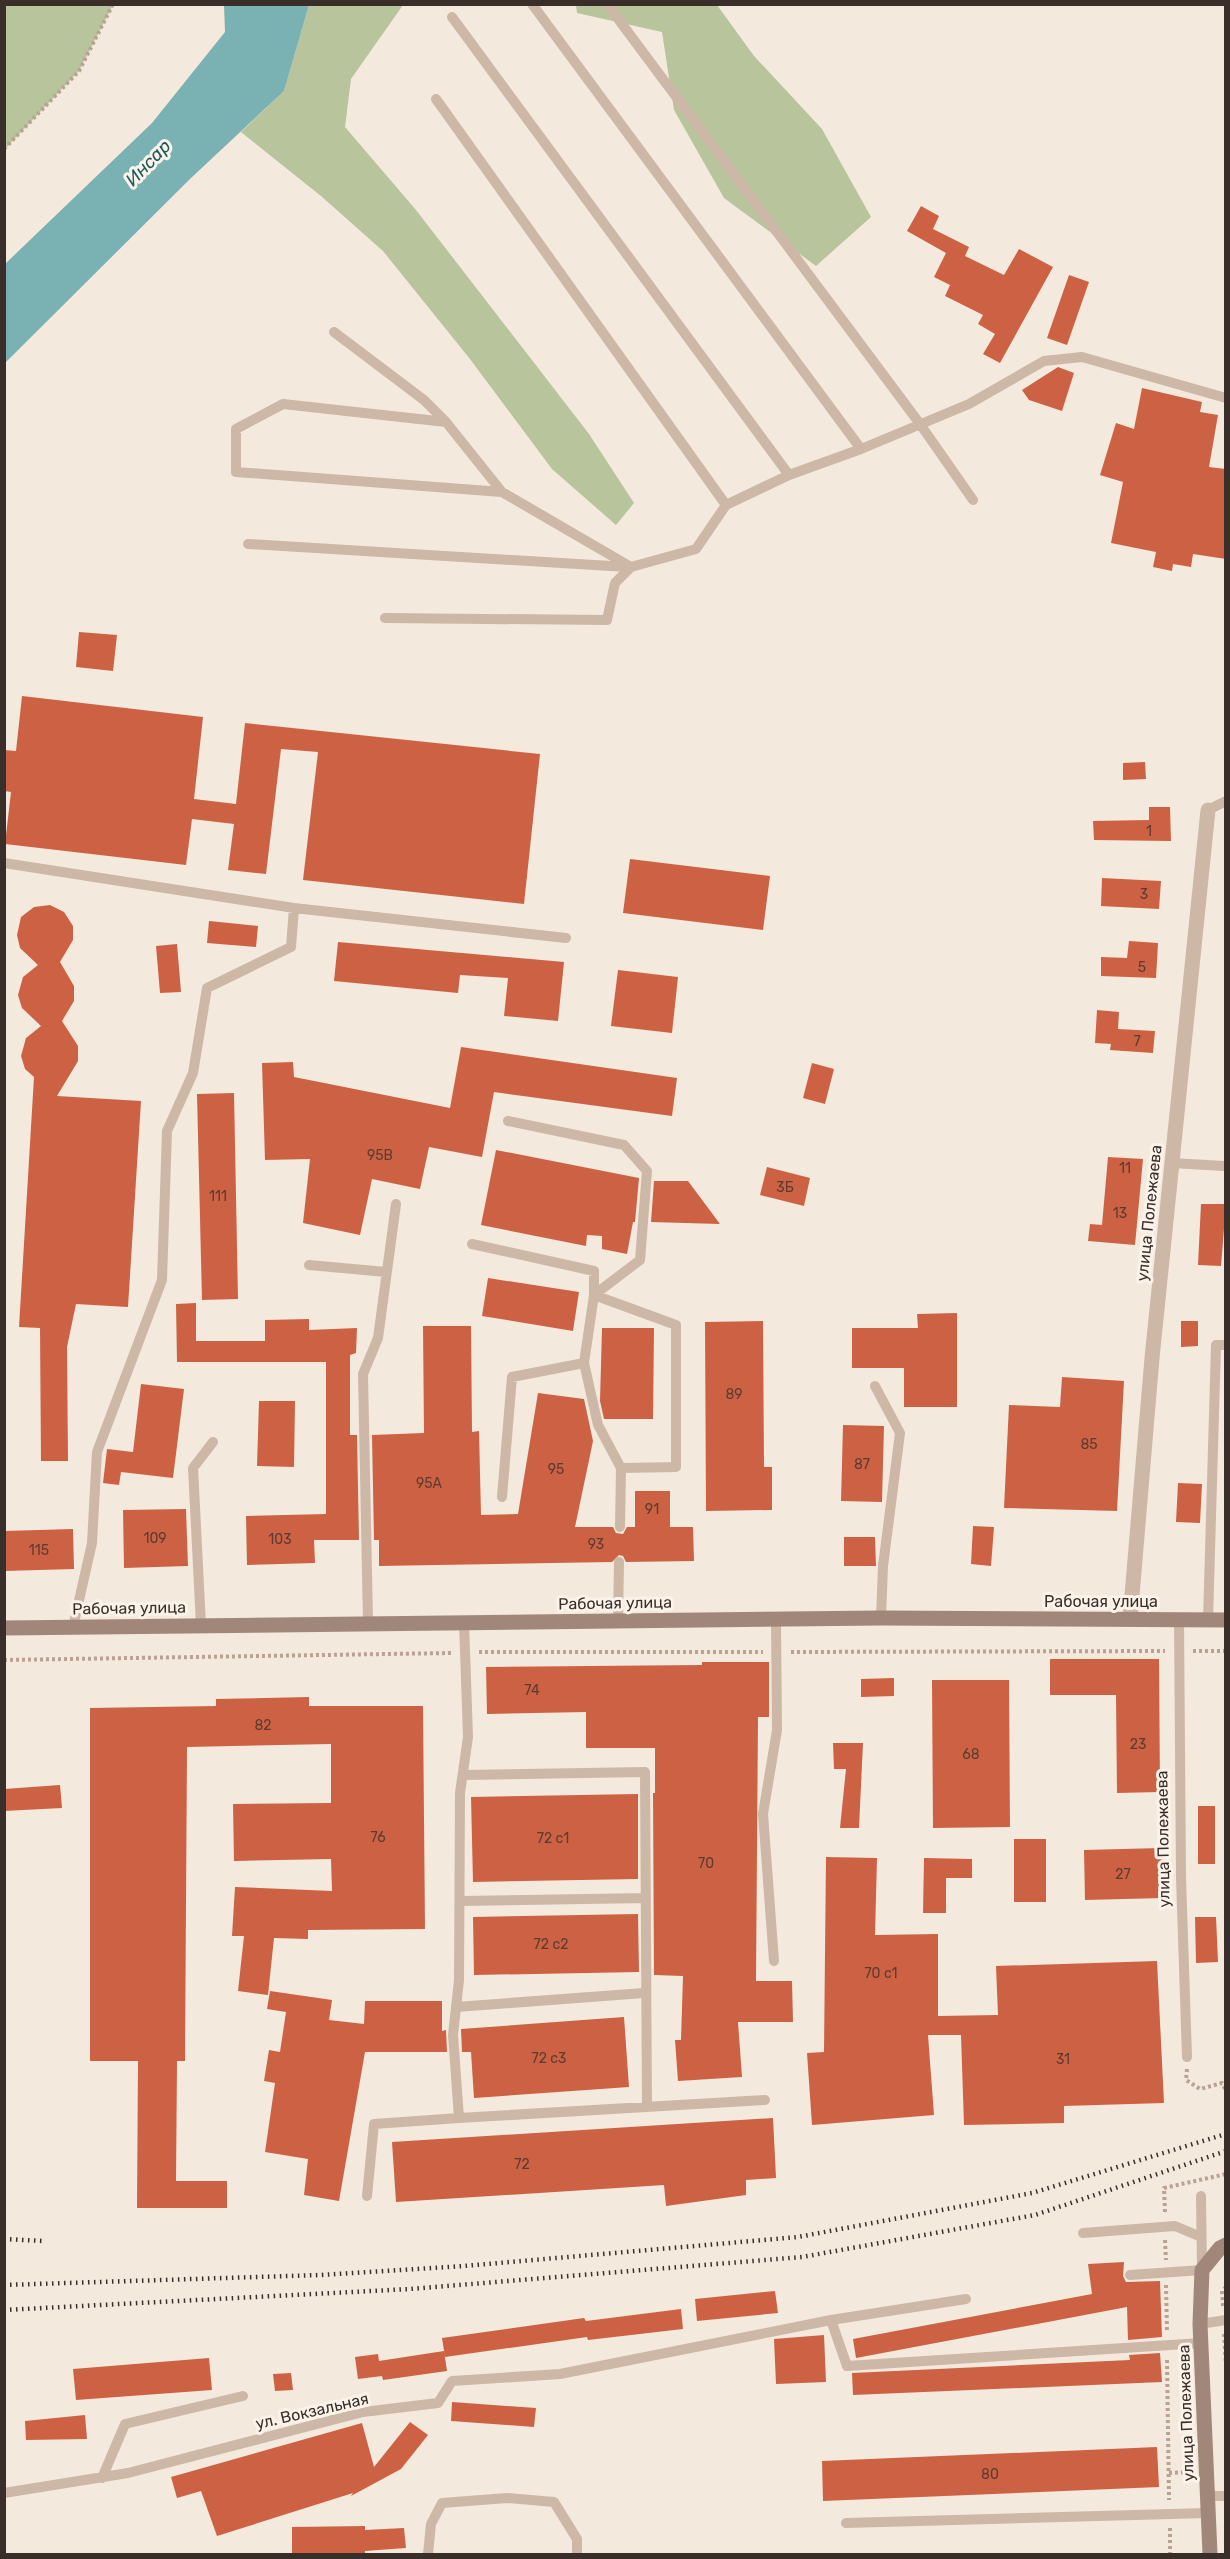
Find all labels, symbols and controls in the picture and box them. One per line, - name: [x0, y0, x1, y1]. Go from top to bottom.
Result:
- water label: Инсар: [121, 135, 175, 191]
- house number: 1: [1146, 823, 1152, 840]
- house number: 3: [1140, 886, 1148, 903]
- house number: 5: [1138, 959, 1146, 976]
- house number: 7: [1133, 1033, 1141, 1050]
- street label: улица Полежаева: [1132, 1144, 1166, 1282]
- house number: 95В: [367, 1147, 393, 1164]
- house number: 11: [1119, 1160, 1131, 1177]
- house number: 3Б: [776, 1179, 794, 1196]
- house number: 111: [209, 1188, 227, 1205]
- house number: 13: [1113, 1205, 1127, 1222]
- house number: 89: [725, 1386, 743, 1403]
- house number: 85: [1080, 1436, 1098, 1453]
- house number: 87: [854, 1456, 870, 1473]
- house number: 95: [548, 1461, 564, 1478]
- house number: 95А: [416, 1475, 443, 1492]
- house number: 91: [645, 1501, 659, 1518]
- house number: 109: [143, 1530, 167, 1547]
- house number: 103: [268, 1531, 292, 1548]
- house number: 93: [588, 1536, 604, 1553]
- house number: 115: [29, 1542, 49, 1559]
- street label: Рабочая улица: [1044, 1592, 1158, 1611]
- street label: Рабочая улица: [558, 1593, 672, 1613]
- street label: Рабочая улица: [72, 1598, 186, 1618]
- house number: 74: [524, 1682, 540, 1699]
- house number: 82: [254, 1717, 272, 1734]
- house number: 23: [1130, 1736, 1146, 1753]
- house number: 68: [962, 1746, 980, 1763]
- street label: улица Полежаева: [1152, 1770, 1174, 1908]
- house number: 76: [370, 1829, 386, 1846]
- house number: 72 с1: [537, 1830, 569, 1847]
- house number: 70: [698, 1855, 714, 1872]
- house number: 27: [1115, 1866, 1131, 1883]
- house number: 72 с2: [534, 1936, 568, 1953]
- house number: 70 с1: [864, 1965, 898, 1982]
- house number: 72 с3: [532, 2050, 566, 2067]
- house number: 31: [1056, 2051, 1070, 2068]
- house number: 72: [514, 2156, 530, 2173]
- street label: улица Полежаева: [1174, 2344, 1198, 2482]
- street label: ул. Вокзальная: [254, 2389, 370, 2433]
- house number: 80: [981, 2466, 999, 2483]

